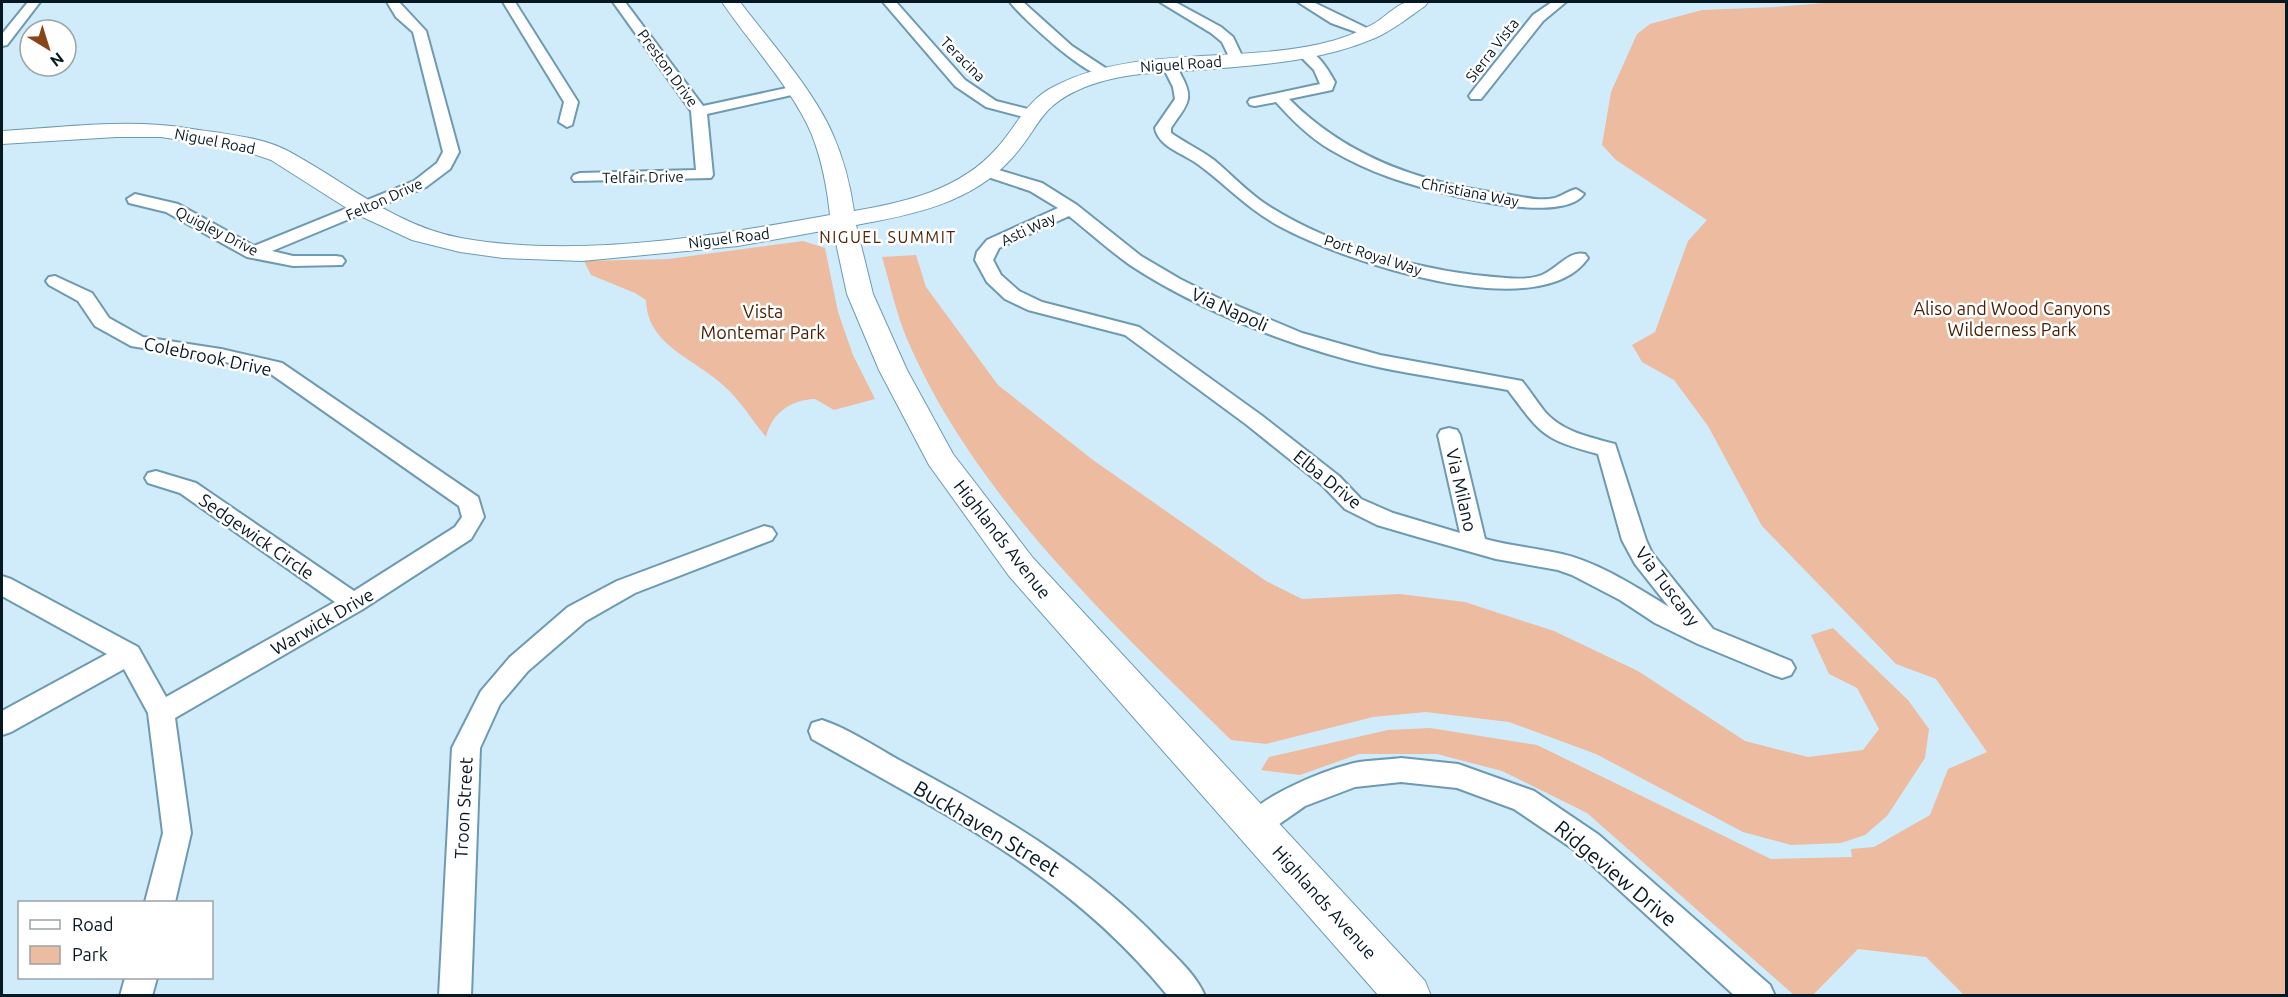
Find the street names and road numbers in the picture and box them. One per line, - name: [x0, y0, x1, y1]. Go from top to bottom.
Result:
- street label: Sierra Vista: [1462, 15, 1522, 85]
- street label: Preston Drive: [634, 26, 702, 110]
- street label: Teracina: [937, 33, 989, 85]
- street label: Niguel Road: [1140, 53, 1222, 75]
- street label: Niguel Road: [173, 125, 257, 157]
- street label: Telfair Drive: [602, 168, 684, 186]
- street label: Christiana Way: [1420, 174, 1520, 210]
- street label: Felton Drive: [343, 175, 425, 223]
- street label: Quigley Drive: [173, 203, 261, 259]
- street label: Asti Way: [998, 209, 1058, 249]
- street label: Niguel Road: [687, 225, 771, 251]
- street label: Port Royal Way: [1322, 231, 1424, 279]
- street label: Via Napoli: [1188, 283, 1272, 335]
- street label: Colebrook Drive: [142, 333, 274, 379]
- street label: Elba Drive: [1290, 446, 1366, 512]
- street label: Via Milano: [1443, 447, 1481, 533]
- street label: Highlands Avenue: [951, 476, 1055, 602]
- street label: Sedgewick Circle: [196, 489, 318, 583]
- street label: Via Tuscany: [1632, 543, 1704, 630]
- street label: Warwick Drive: [267, 584, 377, 658]
- street label: Troon Street: [450, 757, 476, 859]
- street label: Buckhaven Street: [910, 775, 1064, 881]
- street label: Ridgeview Drive: [1550, 815, 1682, 931]
- street label: Highlands Avenue: [1269, 841, 1381, 963]

